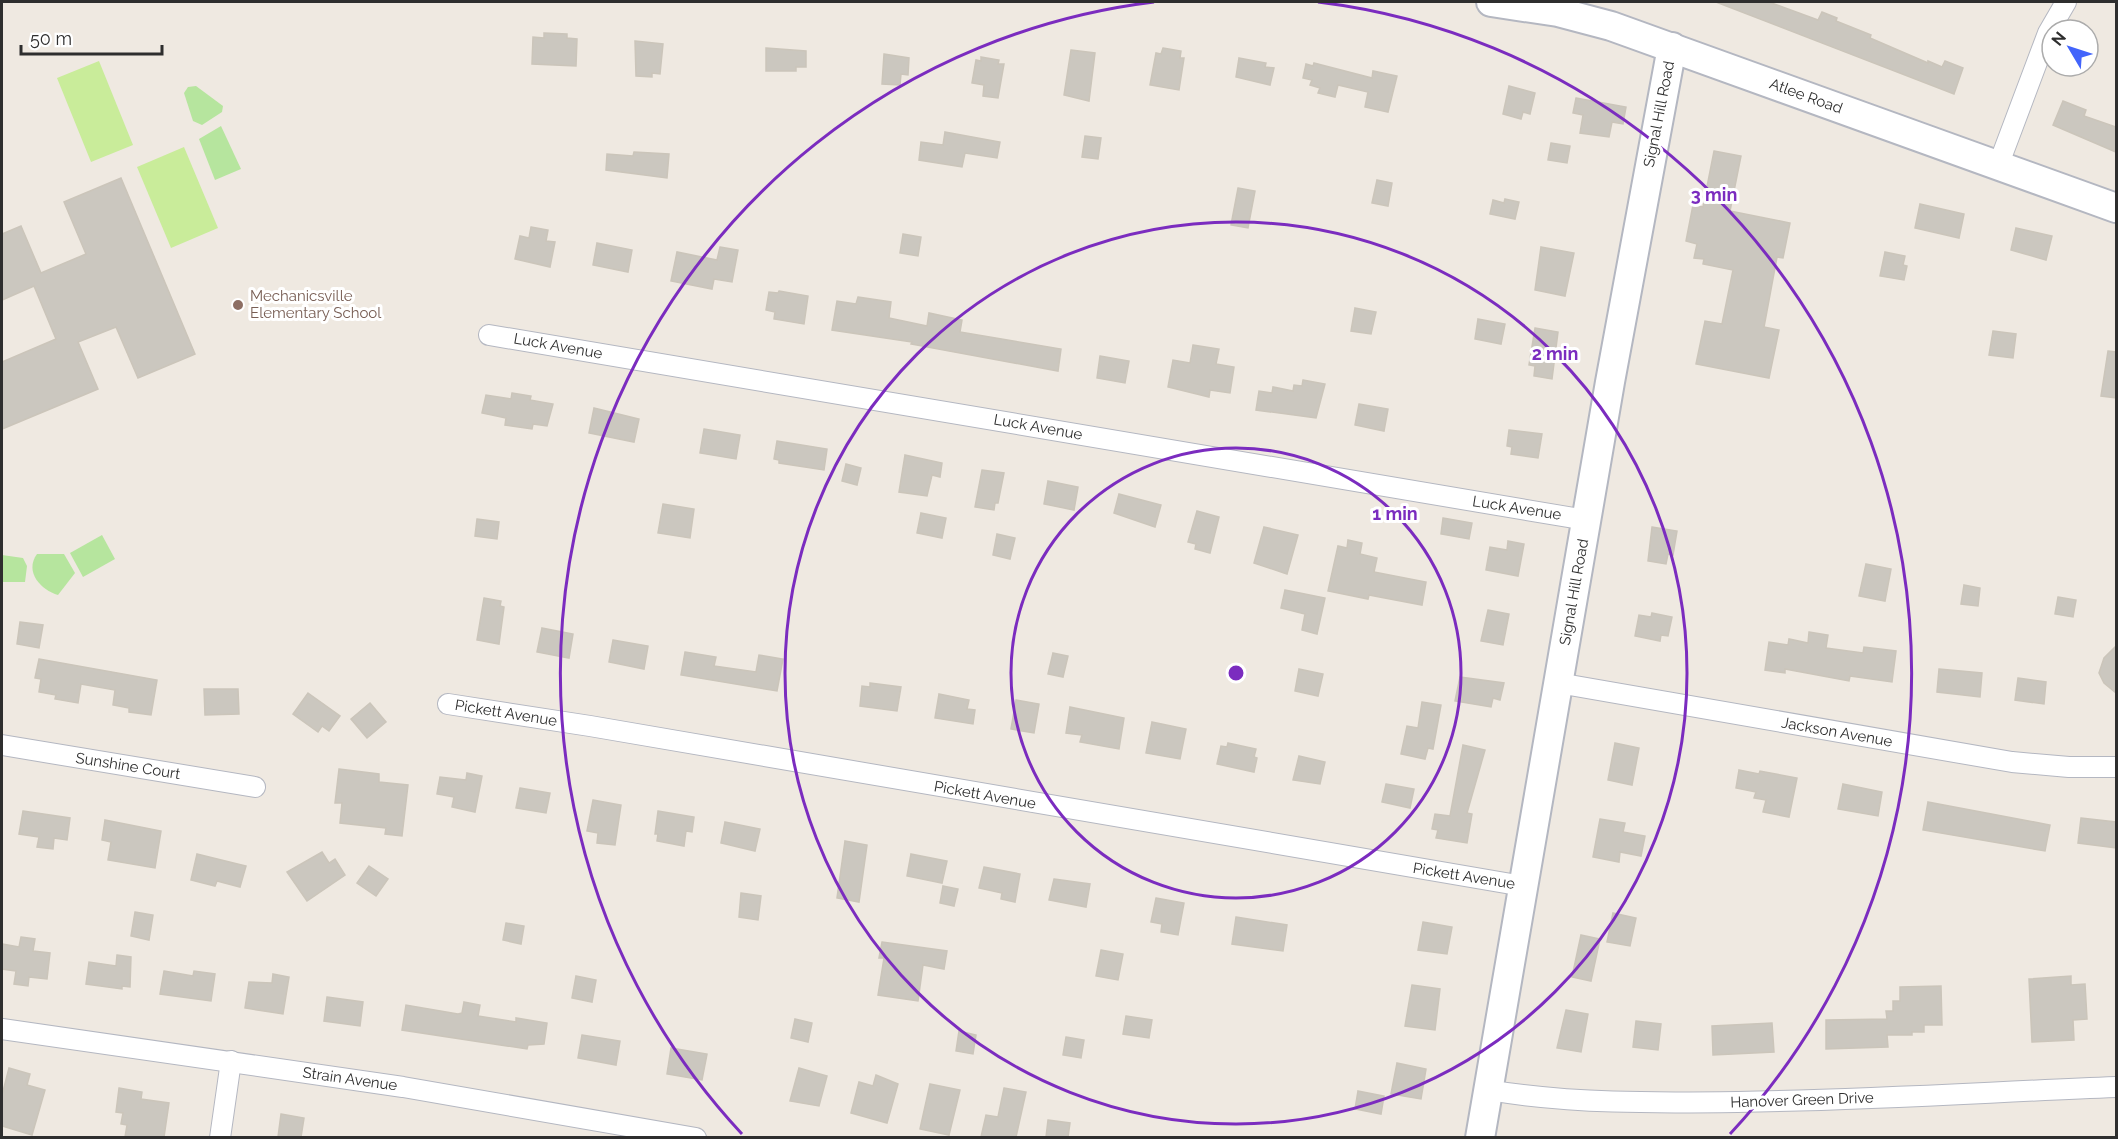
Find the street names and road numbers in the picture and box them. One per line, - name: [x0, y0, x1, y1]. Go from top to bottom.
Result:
- street label: Signal Hill Road: [1640, 59, 1678, 169]
- street label: Atlee Road: [1767, 74, 1845, 118]
- street label: Luck Avenue: [512, 329, 604, 363]
- street label: Luck Avenue: [992, 410, 1084, 444]
- street label: Luck Avenue: [1471, 492, 1563, 524]
- street label: Signal Hill Road: [1556, 537, 1592, 647]
- street label: Pickett Avenue: [454, 696, 559, 730]
- street label: Jackson Avenue: [1780, 713, 1894, 751]
- street label: Sunshine Court: [74, 749, 182, 783]
- street label: Pickett Avenue: [933, 777, 1038, 813]
- street label: Pickett Avenue: [1412, 859, 1517, 893]
- street label: Strain Avenue: [302, 1063, 399, 1095]
- street label: Hanover Green Drive: [1730, 1088, 1874, 1111]

